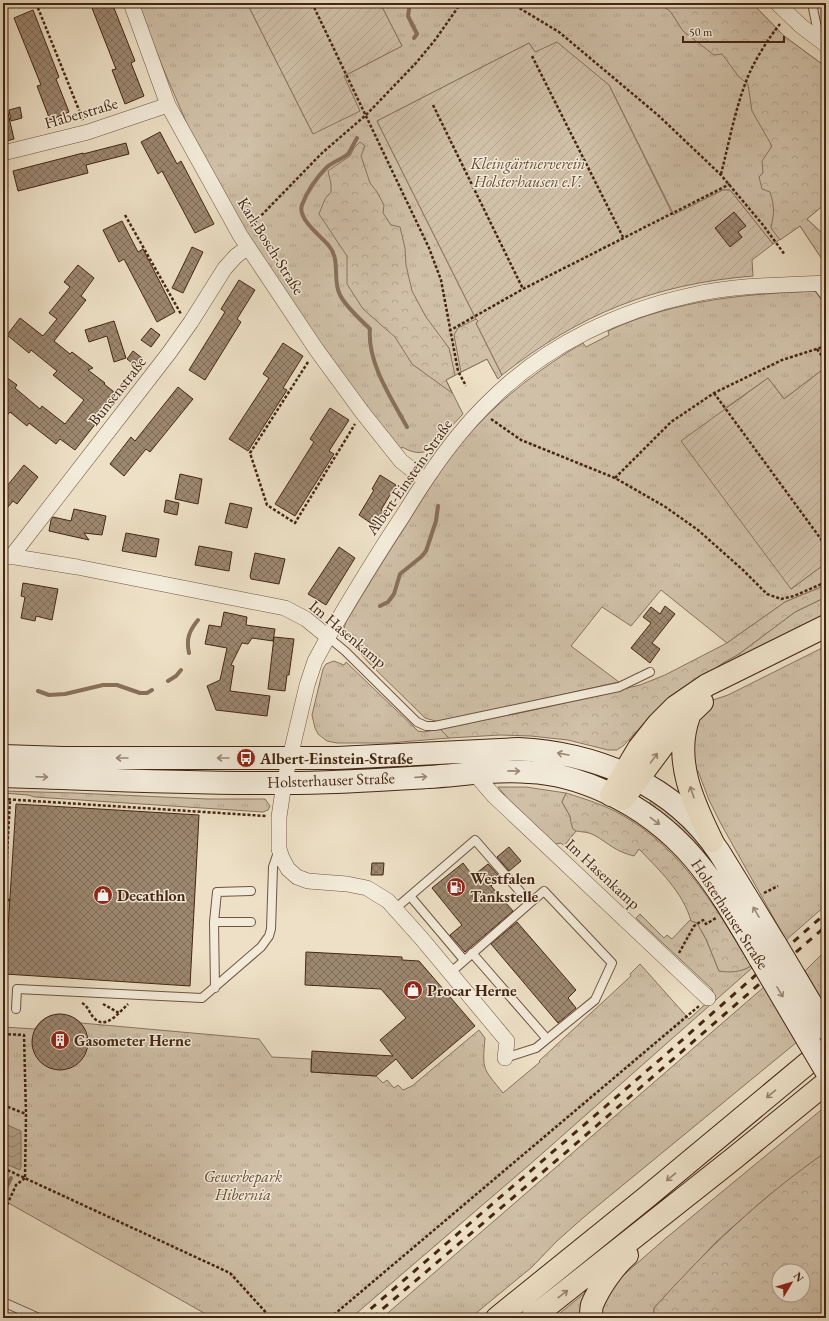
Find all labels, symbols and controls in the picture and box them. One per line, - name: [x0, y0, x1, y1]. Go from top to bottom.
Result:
- scale bar: [683, 18, 784, 44]
- text: 50 m: [689, 24, 713, 40]
- street label: Haberstraße: [42, 93, 120, 133]
- park label: Kleingärtnerverein Holsterhausen e.V.: [469, 153, 586, 192]
- street label: Karl-Bosch-Straße: [233, 193, 309, 299]
- street label: Bunsenstraße: [83, 352, 151, 430]
- street label: Albert-Einstein-Straße: [360, 415, 457, 540]
- street label: Im Hasenkamp: [305, 595, 391, 673]
- bus stop icon: Albert-Einstein-Straße: [235, 747, 257, 769]
- place label: Albert-Einstein-Straße: [259, 748, 413, 769]
- one-way arrow: [556, 749, 569, 757]
- one-way arrow: [650, 752, 658, 763]
- one-way arrow: [116, 754, 129, 762]
- one-way arrow: [217, 754, 230, 762]
- street label: Holsterhauser Straße: [267, 767, 395, 793]
- one-way arrow: [507, 767, 520, 775]
- one-way arrow: [414, 773, 427, 781]
- one-way arrow: [35, 774, 48, 781]
- one-way arrow: [688, 786, 695, 799]
- one-way arrow: [650, 817, 661, 826]
- street label: Im Hasenkamp: [561, 834, 645, 914]
- street label: Holsterhauser Straße: [686, 855, 774, 973]
- place label: Westfalen Tankstelle: [470, 868, 539, 907]
- fuel station icon: Westfalen Tankstelle: [445, 876, 467, 898]
- shop icon: Decathlon: [92, 884, 114, 906]
- place label: Decathlon: [117, 885, 186, 906]
- one-way arrow: [752, 906, 760, 918]
- shop icon: Procar Herne: [402, 979, 424, 1001]
- place label: Procar Herne: [427, 980, 517, 1001]
- one-way arrow: [776, 986, 784, 998]
- building icon: Gasometer Herne: [49, 1029, 71, 1051]
- place label: Gasometer Herne: [74, 1030, 191, 1051]
- one-way arrow: [765, 1089, 776, 1098]
- park label: Gewerbepark Hibernia: [204, 1166, 283, 1205]
- one-way arrow: [665, 1172, 676, 1181]
- north arrow: [771, 1263, 811, 1303]
- text: N: [791, 1269, 807, 1285]
- one-way arrow: [557, 1289, 568, 1298]

